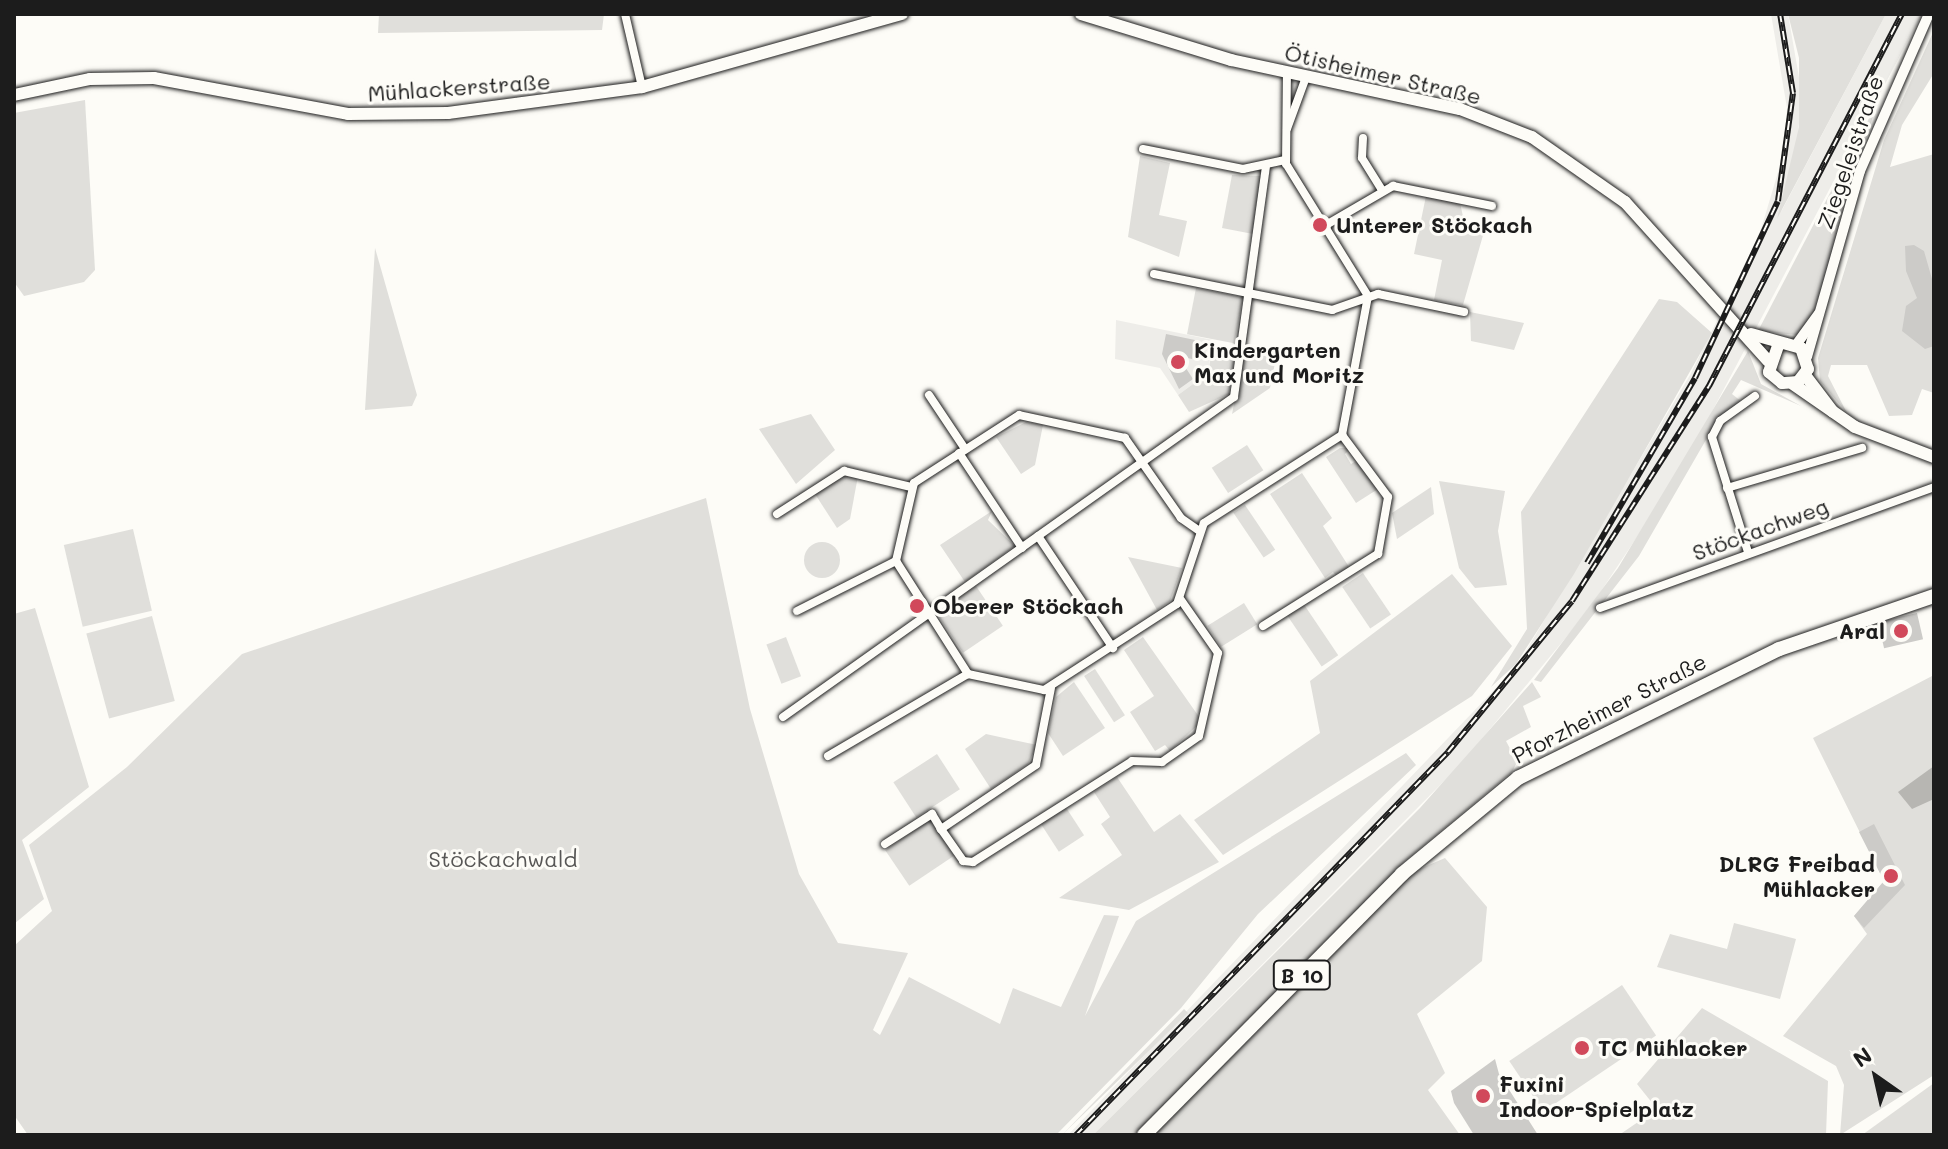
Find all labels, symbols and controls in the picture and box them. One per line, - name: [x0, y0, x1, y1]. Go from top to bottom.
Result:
- street label: Ötisheimer Straße: [1282, 39, 1484, 109]
- street label: Mühlackerstraße: [367, 67, 551, 107]
- street label: Ziegeleistraße: [1811, 72, 1889, 232]
- place label: Unterer Stöckach: [1336, 212, 1532, 238]
- marker: Unterer Stöckach: [1311, 216, 1329, 234]
- place label: Kindergarten Max und Moritz: [1194, 336, 1364, 388]
- marker: Kindergarten Max und Moritz: [1169, 353, 1187, 371]
- street label: Stöckachweg: [1689, 492, 1831, 566]
- place label: Oberer Stöckach: [933, 593, 1123, 619]
- marker: Oberer Stöckach: [908, 597, 926, 615]
- place label: Aral: [1839, 618, 1885, 644]
- marker: Aral: [1892, 622, 1910, 640]
- street label: Pforzheimer Straße: [1507, 648, 1711, 768]
- park label: Stöckachwald: [428, 846, 578, 872]
- place label: DLRG Freibad Mühlacker: [1719, 850, 1875, 902]
- marker: DLRG Freibad Mühlacker: [1882, 867, 1900, 885]
- road number: B 10: [1272, 959, 1332, 991]
- place label: TC Mühlacker: [1598, 1035, 1747, 1061]
- north arrow: [1836, 1037, 1916, 1117]
- marker: TC Mühlacker: [1573, 1039, 1591, 1057]
- text: N: [1847, 1040, 1877, 1073]
- place label: Fuxini Indoor-Spielplatz: [1499, 1070, 1694, 1122]
- marker: Fuxini Indoor-Spielplatz: [1474, 1087, 1492, 1105]

